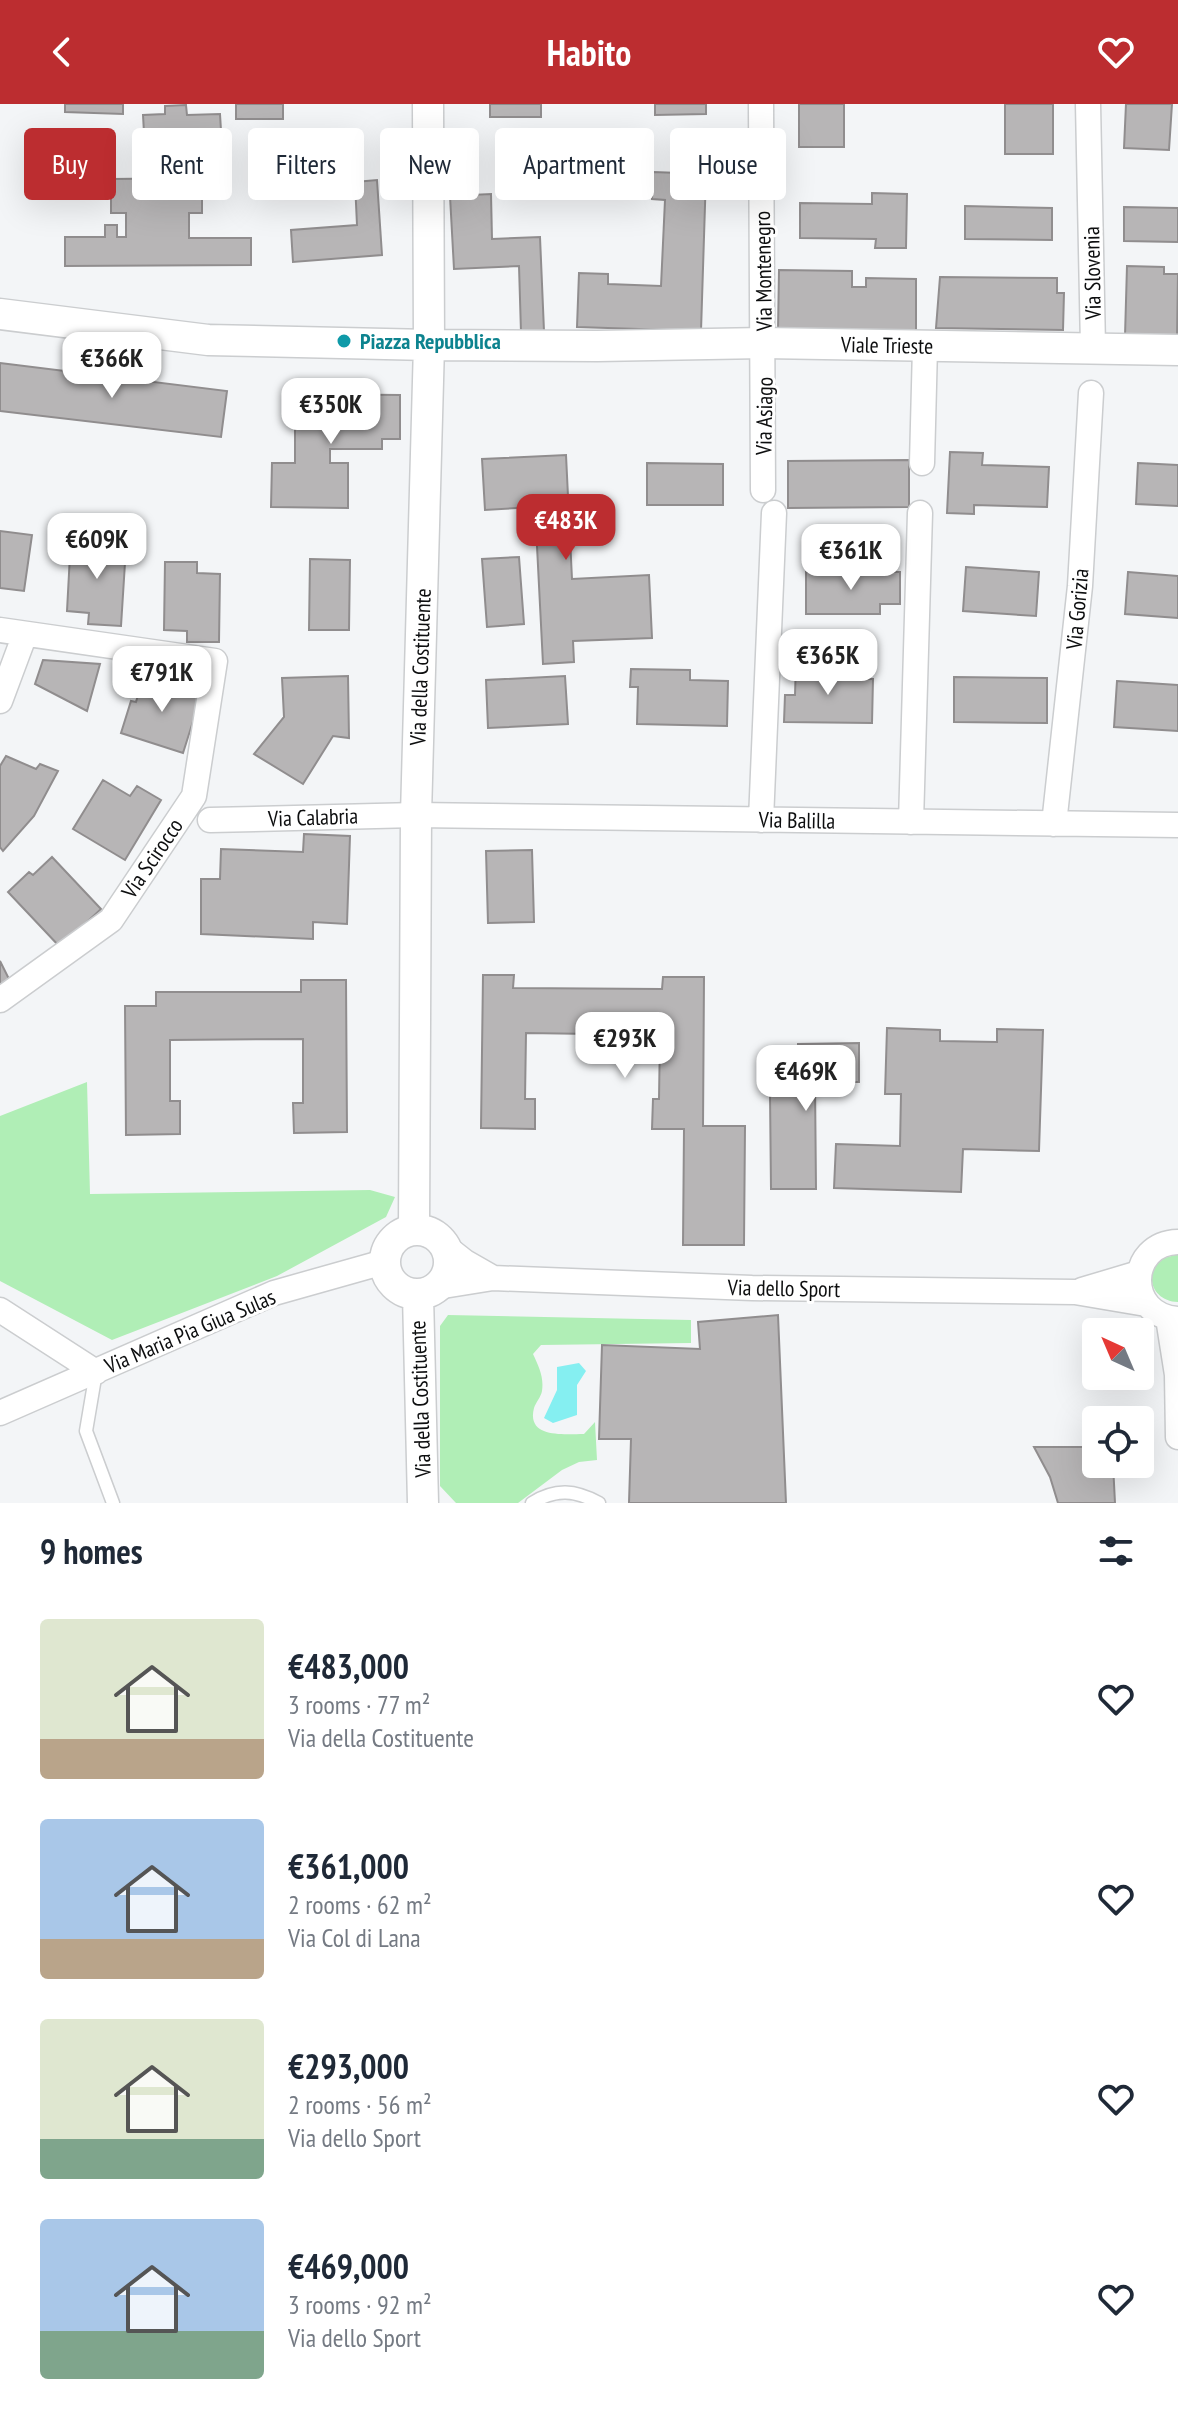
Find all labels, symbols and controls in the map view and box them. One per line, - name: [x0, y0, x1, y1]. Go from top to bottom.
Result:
- text: Habito: [547, 29, 631, 76]
- icon: back: [40, 30, 84, 74]
- icon: heart: [1094, 30, 1138, 74]
- chip: Buy: [24, 128, 116, 200]
- chip: Rent: [132, 128, 232, 200]
- chip: Filters: [248, 128, 364, 200]
- chip: New: [380, 128, 479, 200]
- chip: Apartment: [495, 128, 654, 200]
- chip: House: [670, 128, 786, 200]
- street label: Via Montenegro: [748, 211, 778, 332]
- street label: Via Slovenia: [1077, 226, 1107, 321]
- place label: Piazza Repubblica: [360, 327, 501, 355]
- street label: Viale Trieste: [840, 330, 933, 360]
- pin: €366K: [56, 332, 168, 400]
- marker: Piazza Repubblica: [335, 332, 353, 350]
- text: €366K: [80, 341, 144, 374]
- street label: Via Asiago: [749, 377, 779, 456]
- pin: €350K: [275, 378, 387, 446]
- text: €350K: [299, 387, 363, 420]
- pin: €483K: [510, 494, 622, 562]
- text: €483K: [534, 503, 598, 536]
- pin: €609K: [41, 513, 153, 581]
- text: €609K: [65, 522, 129, 555]
- pin: €361K: [795, 524, 907, 592]
- text: €361K: [819, 533, 883, 566]
- street label: Via Gorizia: [1059, 567, 1094, 652]
- street label: Via della Costituente: [403, 588, 437, 747]
- pin: €365K: [772, 629, 884, 697]
- text: €365K: [796, 638, 860, 671]
- pin: €791K: [106, 646, 218, 714]
- text: €791K: [130, 655, 194, 688]
- street label: Via Calabria: [266, 801, 359, 833]
- street label: Via Balilla: [757, 805, 836, 835]
- street label: Via Scirocco: [115, 813, 189, 904]
- pin: €293K: [569, 1012, 681, 1080]
- text: €293K: [593, 1021, 657, 1054]
- pin: €469K: [750, 1045, 862, 1113]
- text: €469K: [774, 1054, 838, 1087]
- street label: Via dello Sport: [726, 1273, 841, 1303]
- street label: Via Maria Pia Giua Sulas: [100, 1282, 280, 1380]
- north arrow: [1082, 1318, 1154, 1390]
- map controls: [1082, 1318, 1154, 1478]
- street label: Via della Costituente: [403, 1320, 437, 1479]
- button: locate: [1082, 1406, 1154, 1478]
- text: 9 homes: [40, 1529, 143, 1573]
- icon: filters: [1094, 1529, 1138, 1573]
- text: €483,000: [288, 1644, 409, 1688]
- icon: home: [104, 1651, 200, 1747]
- icon: heart: [1094, 1677, 1138, 1721]
- text: 3 rooms · 77 m²: [288, 1688, 430, 1721]
- text: Via della Costituente: [288, 1721, 474, 1754]
- text: €361,000: [288, 1844, 409, 1888]
- icon: home: [104, 1851, 200, 1947]
- icon: heart: [1094, 1877, 1138, 1921]
- text: 2 rooms · 62 m²: [288, 1888, 432, 1921]
- text: Via Col di Lana: [288, 1921, 421, 1954]
- text: €293,000: [288, 2044, 409, 2088]
- icon: home: [104, 2051, 200, 2147]
- icon: heart: [1094, 2077, 1138, 2121]
- text: 2 rooms · 56 m²: [288, 2088, 432, 2121]
- text: Via dello Sport: [288, 2121, 421, 2154]
- text: €469,000: [288, 2244, 409, 2288]
- icon: home: [104, 2251, 200, 2347]
- icon: heart: [1094, 2277, 1138, 2321]
- text: 3 rooms · 92 m²: [288, 2288, 432, 2321]
- text: Via dello Sport: [288, 2321, 421, 2354]

